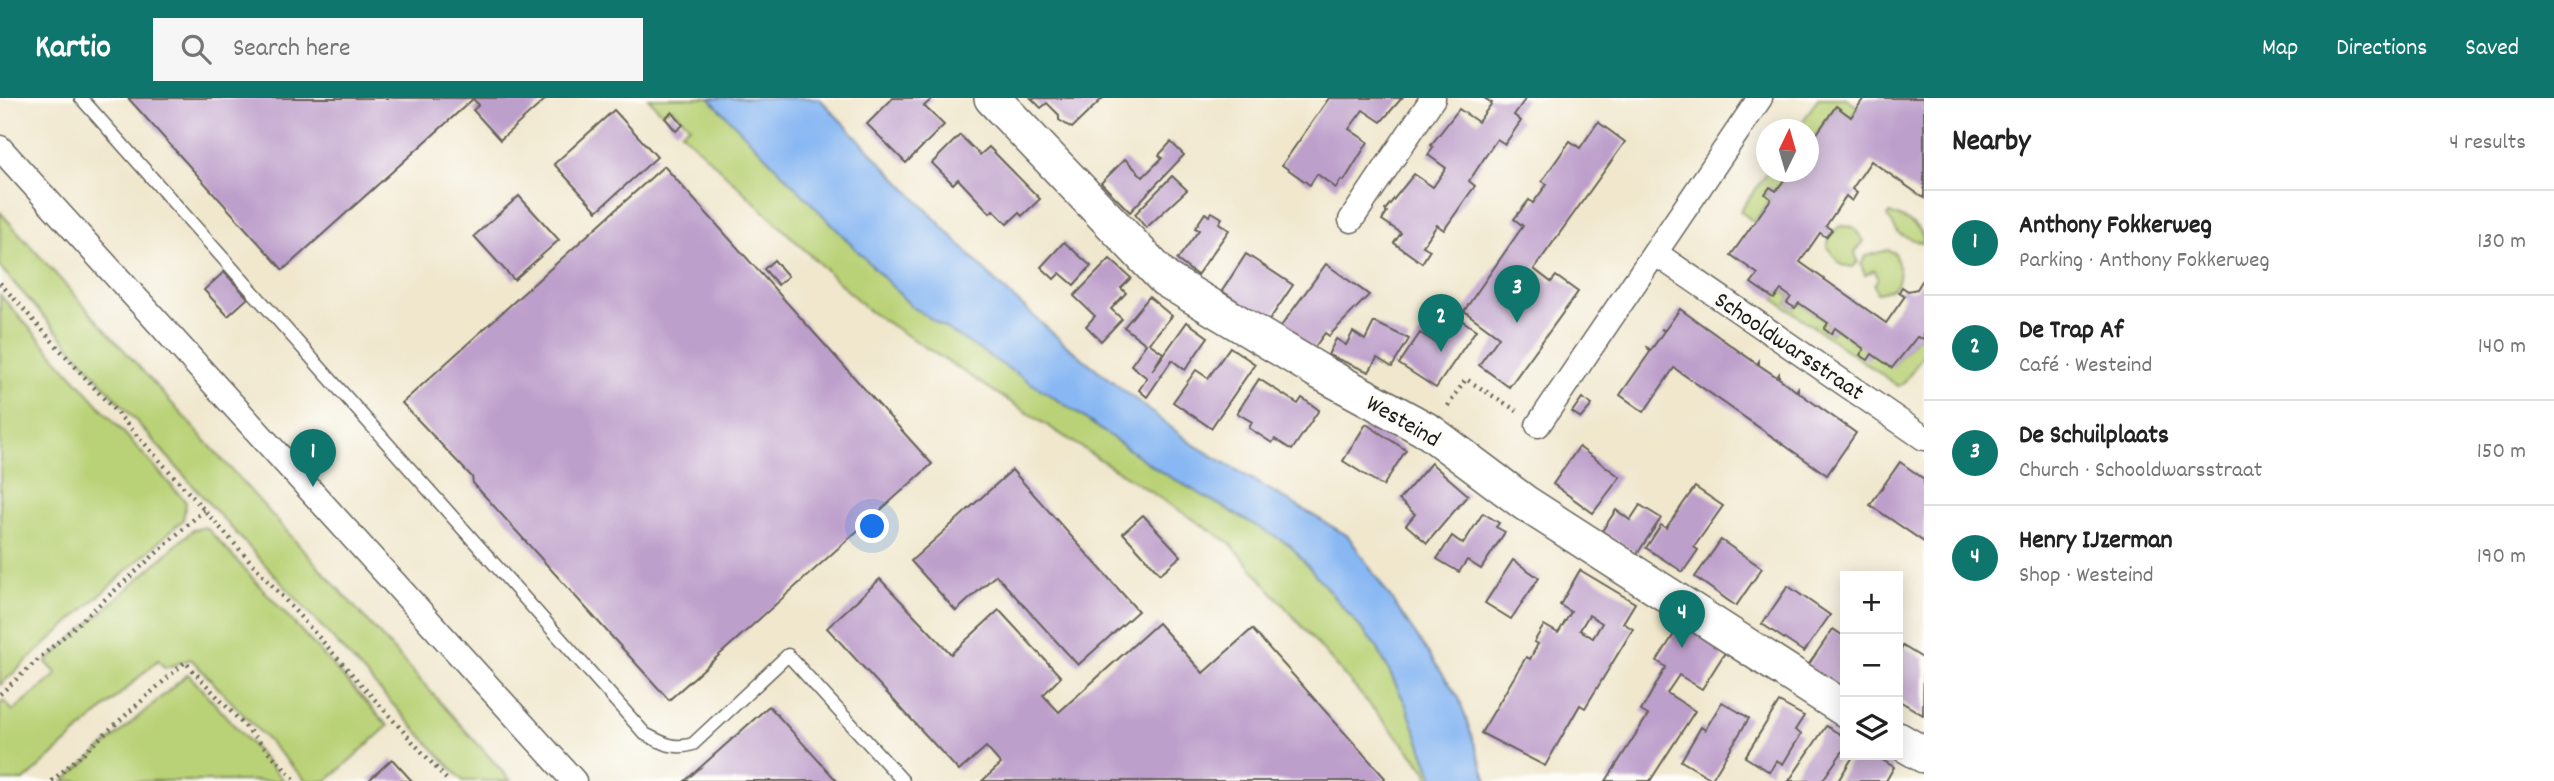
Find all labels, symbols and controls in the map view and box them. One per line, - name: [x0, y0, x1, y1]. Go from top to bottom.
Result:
- search box: [153, 18, 643, 81]
- text: Kartio: [35, 26, 111, 73]
- icon: search: [177, 30, 215, 68]
- text: Search here: [233, 31, 350, 68]
- text: Map: [2262, 32, 2298, 66]
- text: Directions: [2336, 32, 2427, 66]
- text: Saved: [2465, 32, 2519, 66]
- north arrow: [1756, 119, 1819, 182]
- text: Nearby: [1952, 122, 2030, 165]
- text: 4 results: [2449, 127, 2526, 160]
- text: Anthony Fokkerweg: [2019, 208, 2212, 245]
- text: 1: [1972, 226, 1978, 259]
- text: 130 m: [2477, 226, 2526, 259]
- text: Parking · Anthony Fokkerweg: [2019, 245, 2270, 278]
- pin: 3: [1494, 265, 1540, 323]
- street label: Schooldwarsstraat: [1706, 285, 1870, 410]
- pin: 2: [1418, 294, 1464, 352]
- text: De Trap Af: [2019, 313, 2123, 350]
- text: 2: [1970, 331, 1980, 364]
- text: 140 m: [2478, 331, 2526, 364]
- text: Café · Westeind: [2019, 350, 2152, 383]
- street label: Westeind: [1359, 388, 1446, 457]
- text: De Schuilplaats: [2019, 418, 2169, 455]
- pin: 1: [290, 429, 336, 487]
- text: 3: [1970, 436, 1980, 469]
- text: 150 m: [2477, 436, 2526, 469]
- text: Church · Schooldwarsstraat: [2019, 455, 2262, 488]
- your location: [855, 509, 889, 543]
- text: Henry IJzerman: [2019, 523, 2172, 560]
- text: 4: [1970, 541, 1980, 574]
- text: 190 m: [2477, 541, 2526, 574]
- text: Shop · Westeind: [2019, 560, 2154, 593]
- map controls: [1840, 571, 1903, 760]
- button: +: [1840, 571, 1903, 634]
- pin: 4: [1659, 590, 1705, 648]
- button: −: [1840, 634, 1903, 697]
- button: layers: [1840, 697, 1903, 760]

